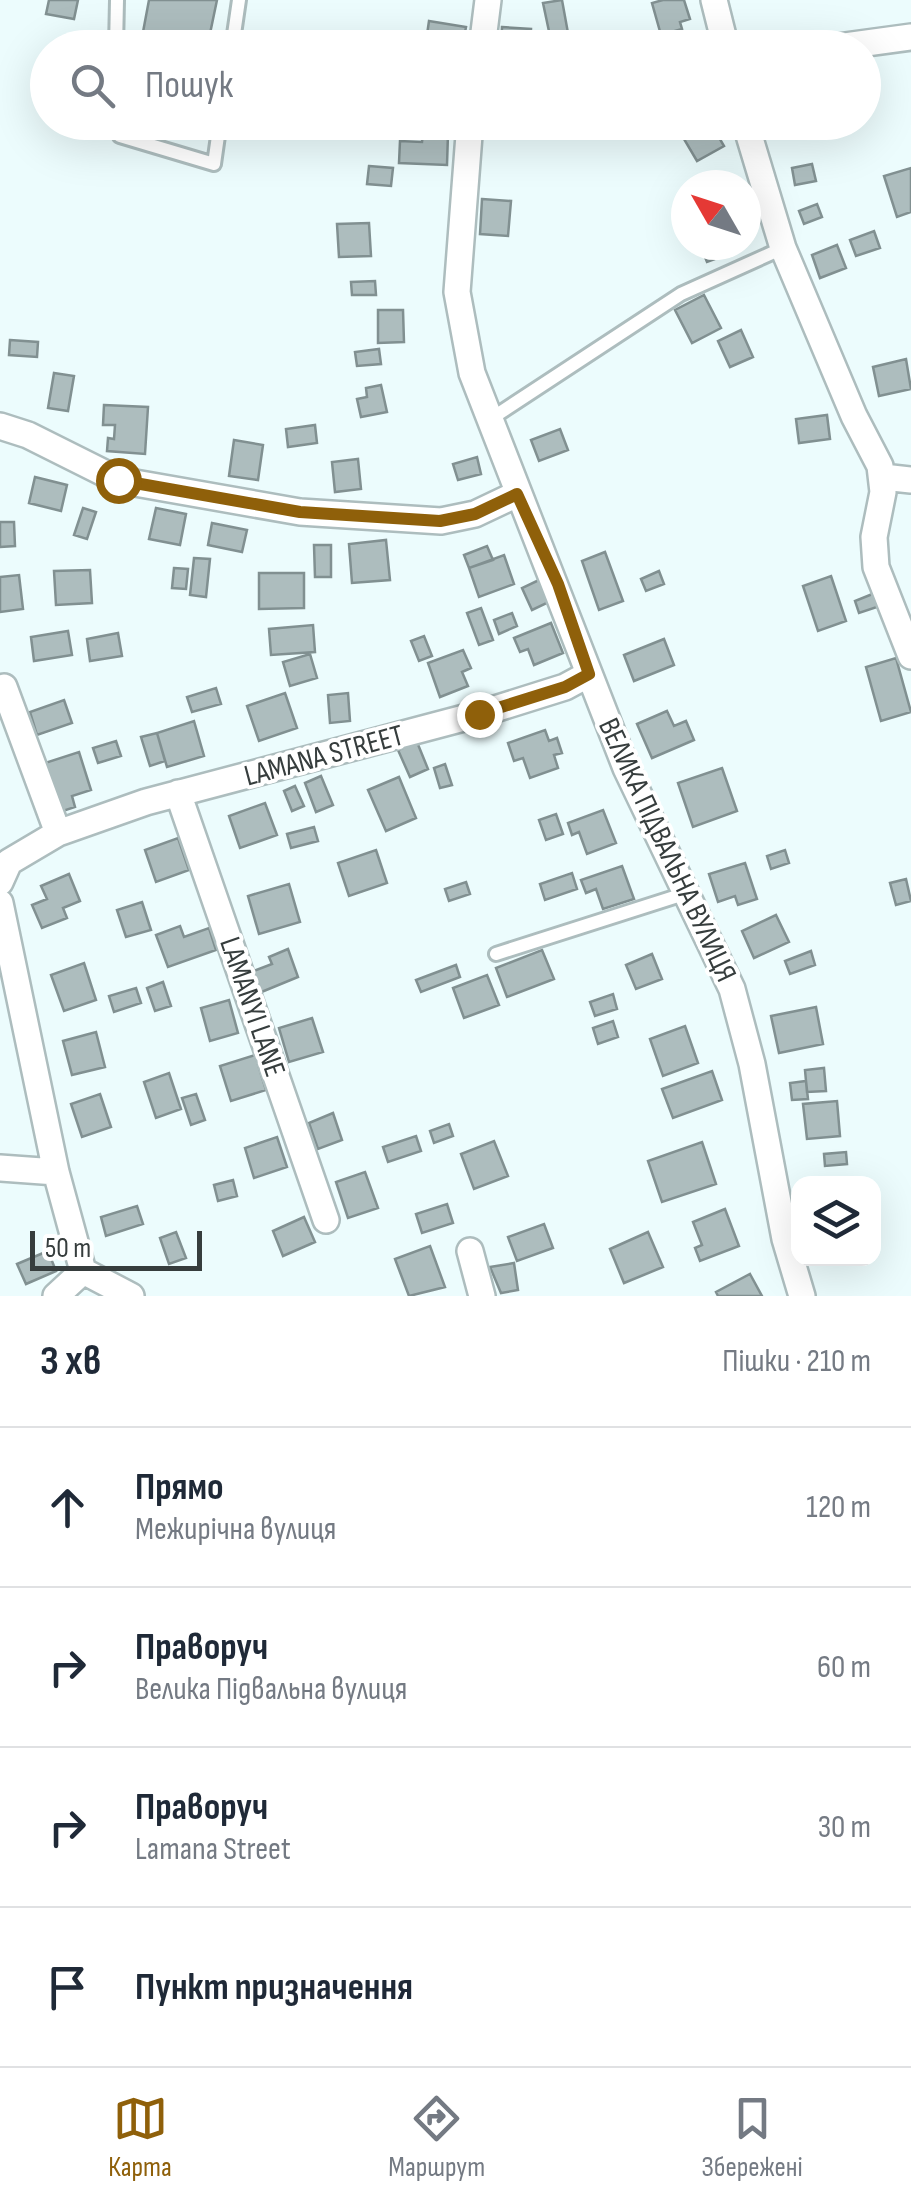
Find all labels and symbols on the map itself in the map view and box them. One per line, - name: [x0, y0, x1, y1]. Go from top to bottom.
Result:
- north arrow: [671, 170, 761, 260]
- route start: [96, 458, 142, 504]
- route end: [457, 692, 503, 738]
- street label: ВЕЛИКА ПІДВАЛЬНА ВУЛИЦЯ: [590, 712, 744, 988]
- street label: LAMANA STREET: [240, 717, 408, 795]
- street label: LAMANYI LANE: [211, 932, 293, 1082]
- scale bar: [30, 1226, 202, 1270]

